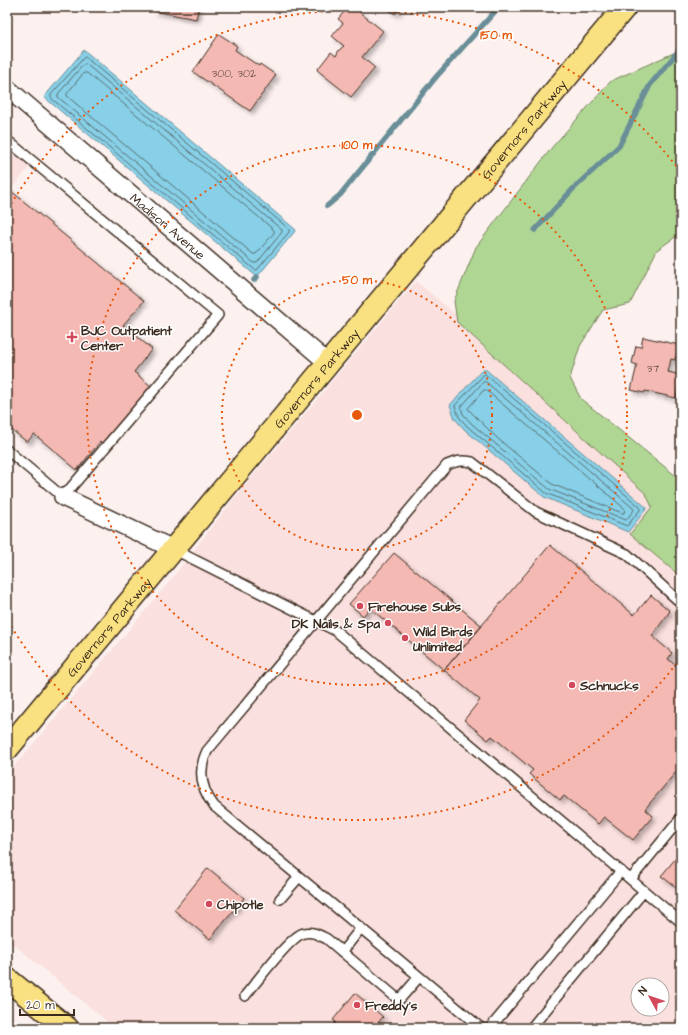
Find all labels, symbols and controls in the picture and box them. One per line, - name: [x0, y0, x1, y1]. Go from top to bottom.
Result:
- text: 150 m: [480, 27, 513, 44]
- house number: 300, 302: [212, 66, 257, 81]
- street label: Governors Parkway: [477, 76, 572, 183]
- text: 100 m: [342, 137, 373, 154]
- street label: Madison Avenue: [126, 189, 209, 264]
- text: 50 m: [342, 272, 373, 289]
- place label: BJC Outpatient Center: [81, 322, 173, 355]
- street label: Governors Parkway: [270, 325, 364, 432]
- marker: BJC Outpatient Center: [66, 331, 78, 343]
- house number: 37: [647, 361, 659, 376]
- centre of rings: [350, 408, 364, 422]
- street label: Governors Parkway: [63, 574, 157, 681]
- place label: Firehouse Subs: [368, 598, 462, 616]
- marker: Firehouse Subs: [355, 601, 365, 611]
- place label: DK Nails & Spa: [292, 615, 380, 634]
- marker: DK Nails & Spa: [383, 618, 393, 628]
- place label: Wild Birds Unlimited: [412, 623, 473, 656]
- marker: Wild Birds Unlimited: [400, 633, 410, 643]
- place label: Schnucks: [579, 677, 639, 695]
- marker: Schnucks: [567, 680, 577, 690]
- place label: Chipotle: [217, 896, 264, 915]
- marker: Chipotle: [204, 899, 214, 909]
- north arrow: [630, 977, 670, 1017]
- text: N: [635, 983, 651, 998]
- scale bar: [20, 991, 74, 1017]
- text: 20 m: [26, 997, 55, 1014]
- place label: Freddy's: [365, 997, 418, 1016]
- marker: Freddy's: [352, 1000, 362, 1010]

